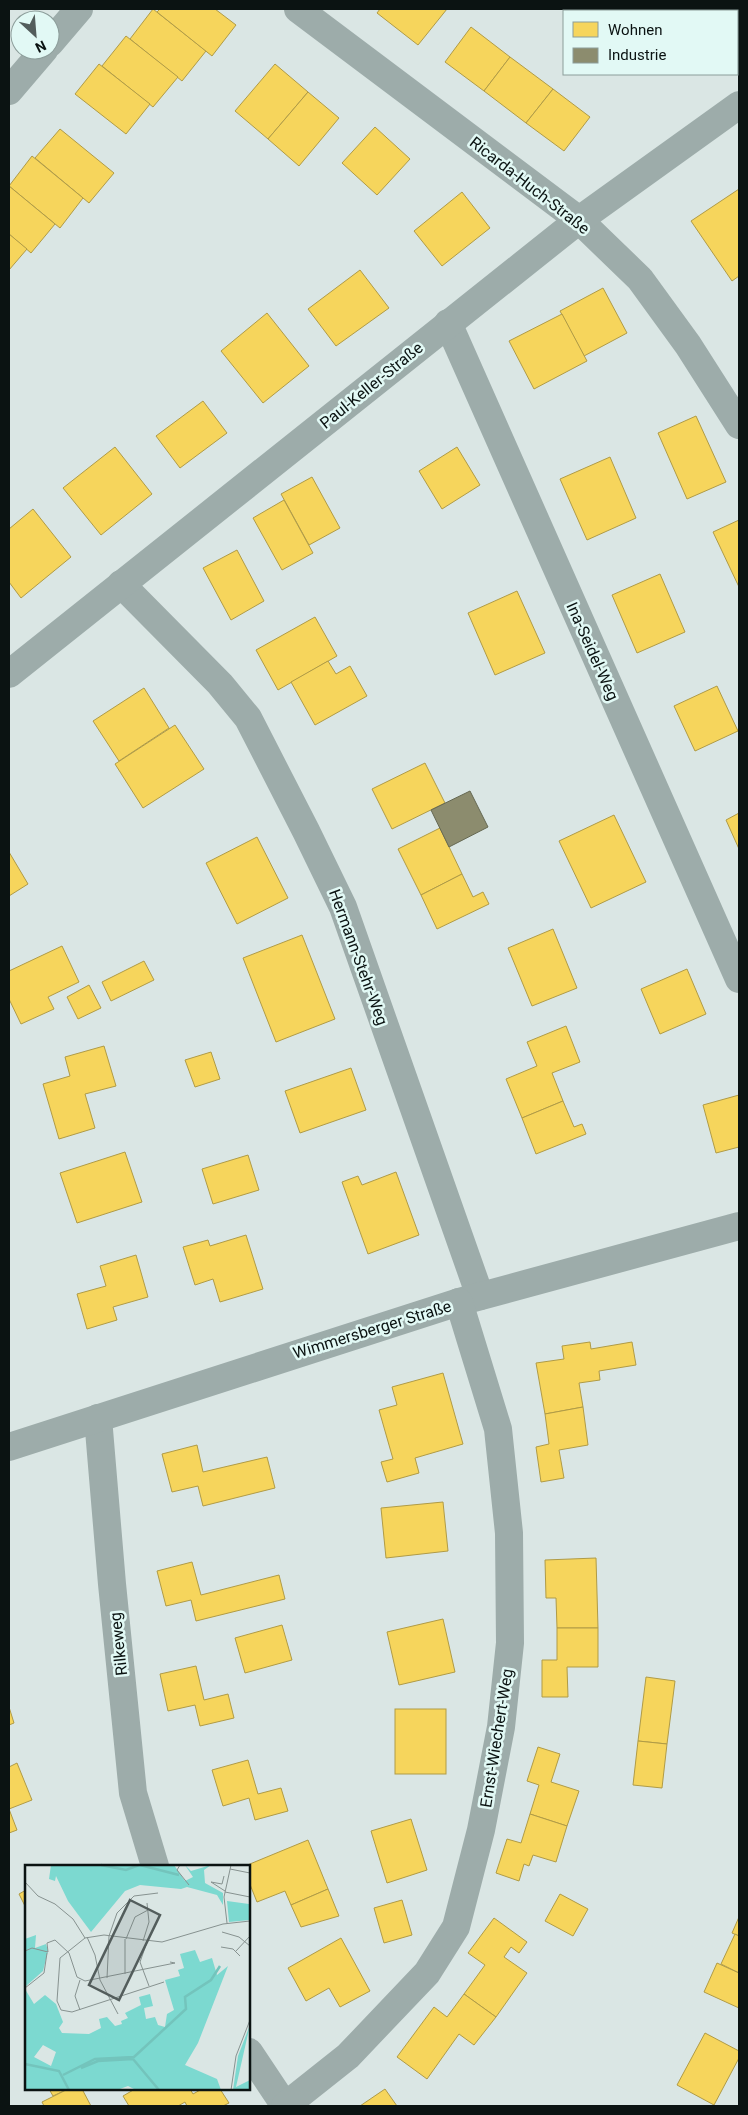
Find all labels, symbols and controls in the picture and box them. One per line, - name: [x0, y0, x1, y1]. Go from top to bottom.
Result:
- north arrow: [10, 10, 60, 60]
- legend: [563, 10, 738, 75]
- text: Wohnen: [608, 21, 662, 39]
- text: N: [33, 37, 49, 56]
- text: Industrie: [608, 46, 666, 64]
- street label: Ricarda-Huch-Straße: [466, 133, 593, 238]
- street label: Paul-Keller-Straße: [316, 338, 427, 433]
- street label: Ina-Seidel-Weg: [562, 599, 623, 703]
- street label: Hermann-Stehr-Weg: [325, 887, 392, 1028]
- street label: Wimmersberger Straße: [291, 1296, 454, 1363]
- street label: Rilkeweg: [106, 1611, 131, 1677]
- street label: Ernst-Wiechert-Weg: [476, 1667, 517, 1809]
- inset map: [25, 1865, 250, 2090]

